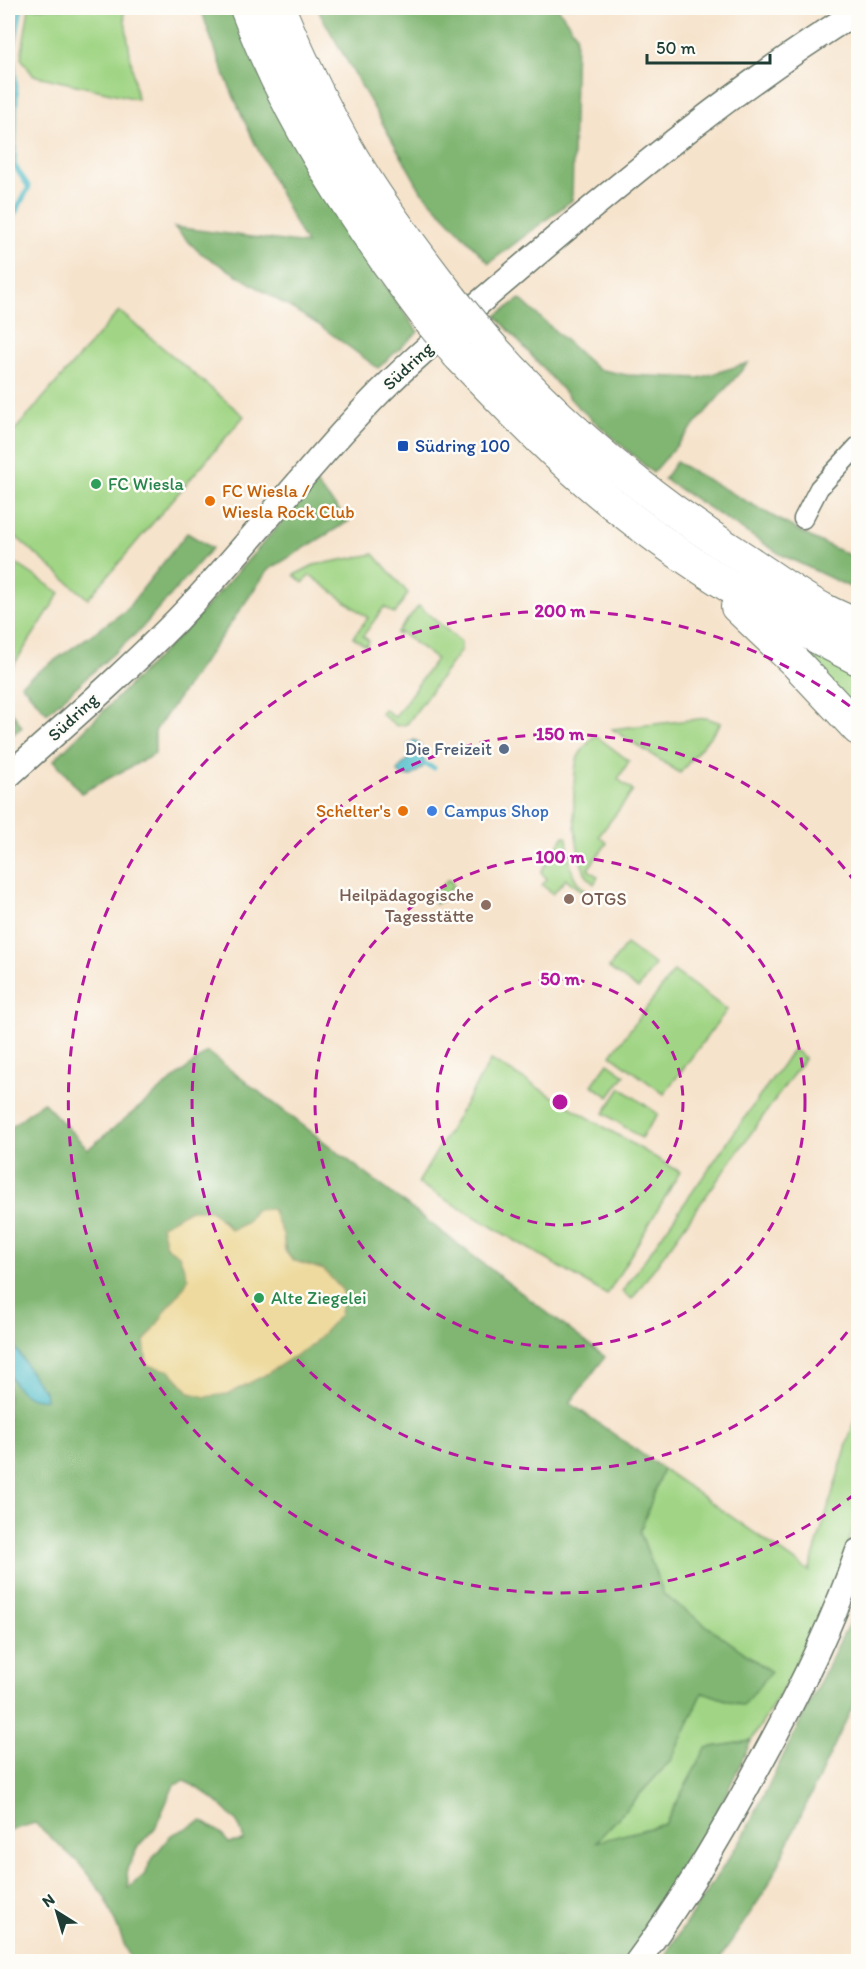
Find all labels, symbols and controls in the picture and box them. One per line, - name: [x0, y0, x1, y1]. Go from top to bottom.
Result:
- scale bar: [647, 27, 770, 65]
- text: 50 m: [656, 37, 696, 59]
- street label: Südring: [378, 337, 438, 395]
- place label: Südring 100: [415, 435, 510, 457]
- marker: Südring 100: [396, 439, 410, 453]
- place label: FC Wiesla: [108, 473, 185, 495]
- marker: FC Wiesla: [89, 477, 103, 491]
- place label: FC Wiesla / Wiesla Rock Club: [222, 480, 355, 523]
- marker: FC Wiesla / Wiesla Rock Club: [203, 494, 217, 508]
- text: 200 m: [535, 600, 586, 622]
- street label: Südring: [43, 688, 103, 746]
- text: 150 m: [536, 723, 585, 745]
- place label: Die Freizeit: [405, 738, 492, 760]
- marker: Die Freizeit: [497, 742, 511, 756]
- place label: Schelter's: [316, 800, 391, 822]
- place label: Campus Shop: [444, 800, 549, 822]
- marker: Schelter's: [396, 804, 410, 818]
- marker: Campus Shop: [425, 804, 439, 818]
- text: 100 m: [535, 846, 586, 868]
- place label: Heilpädagogische Tagesstätte: [339, 884, 474, 927]
- place label: OTGS: [581, 888, 627, 910]
- marker: OTGS: [562, 892, 576, 906]
- marker: Heilpädagogische Tagesstätte: [479, 898, 493, 912]
- text: 50 m: [540, 968, 581, 990]
- centre of rings: [550, 1092, 570, 1112]
- place label: Alte Ziegelei: [271, 1287, 367, 1309]
- marker: Alte Ziegelei: [252, 1291, 266, 1305]
- north arrow: [27, 1882, 87, 1942]
- text: N: [38, 1890, 58, 1911]

